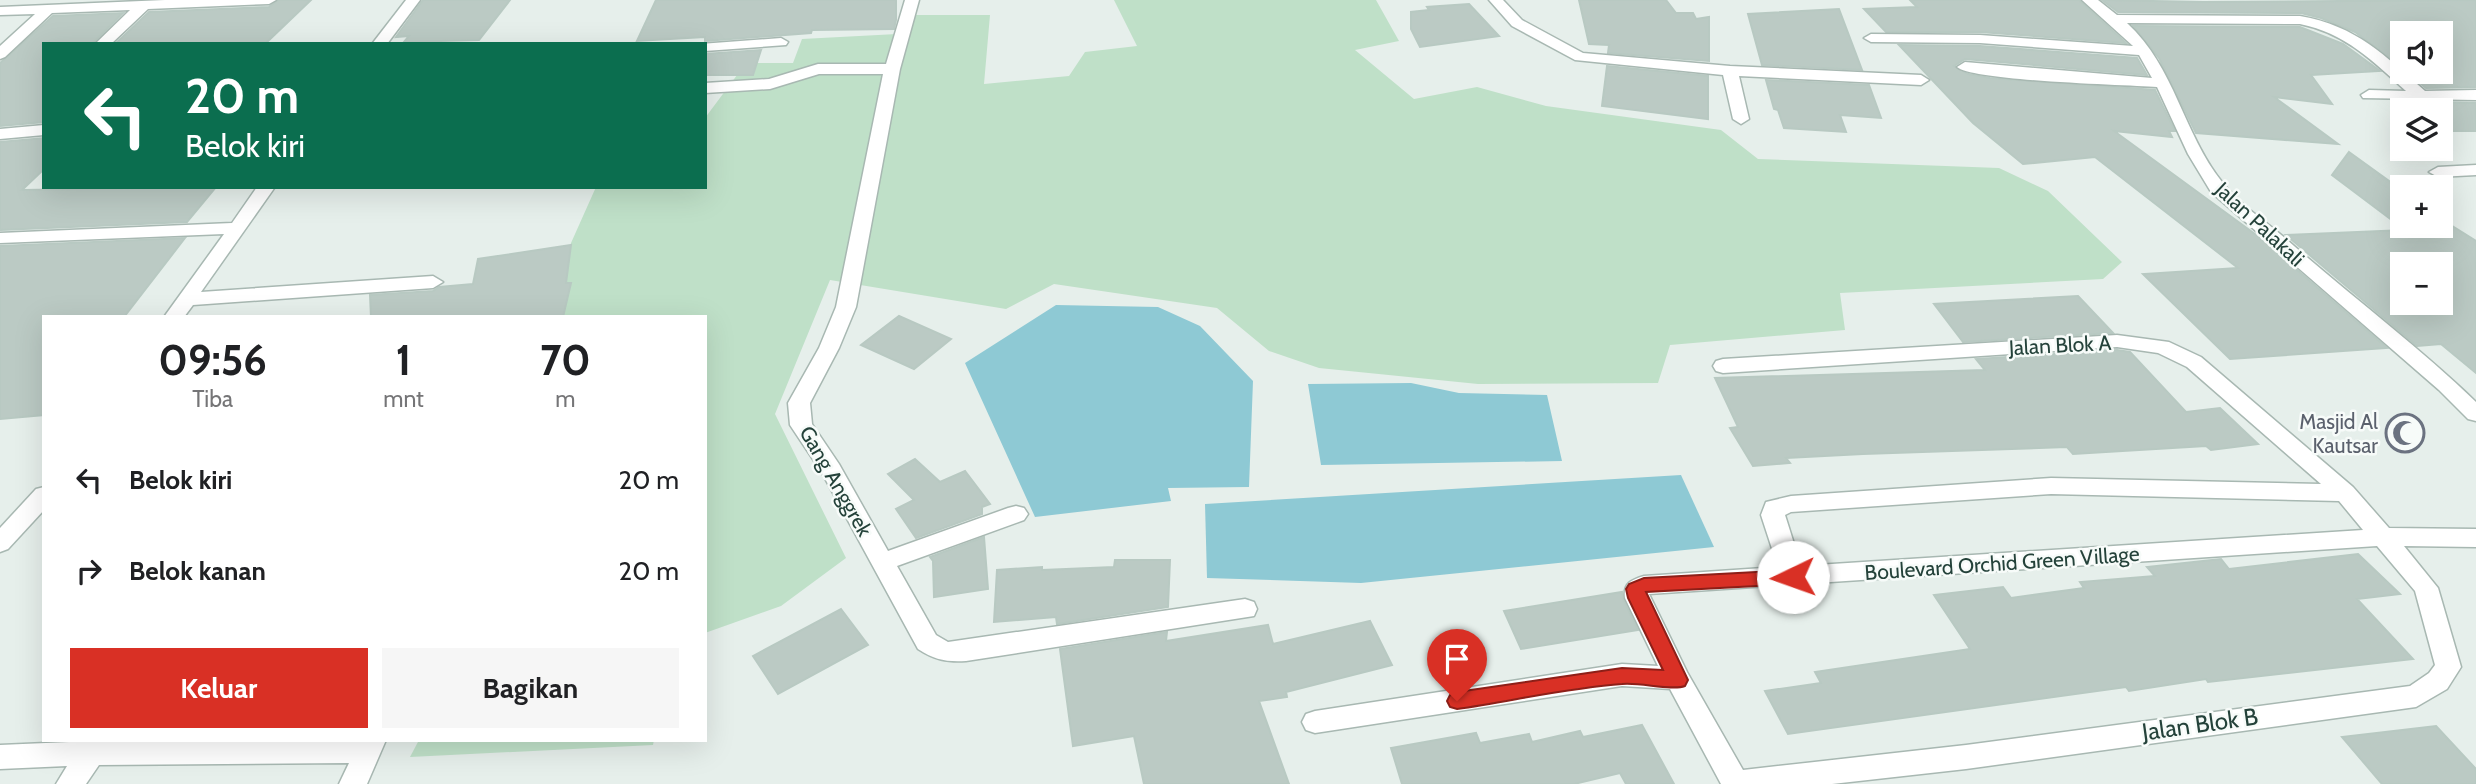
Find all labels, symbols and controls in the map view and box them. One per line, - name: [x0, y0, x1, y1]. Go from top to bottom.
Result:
- map controls: [2390, 21, 2453, 315]
- button: sound: [2390, 21, 2453, 84]
- text: 20 m: [185, 66, 299, 125]
- icon: left: [70, 70, 161, 161]
- button: layers: [2390, 98, 2453, 161]
- text: Belok kiri: [185, 126, 305, 165]
- button: +: [2390, 175, 2453, 238]
- street label: Jalan Palakali: [2210, 176, 2310, 271]
- button: −: [2390, 252, 2453, 315]
- street label: Jalan Blok A: [2007, 330, 2112, 360]
- text: 09:56: [158, 334, 267, 386]
- text: 1: [396, 334, 411, 386]
- text: 70: [540, 334, 591, 386]
- text: Tiba: [192, 385, 233, 413]
- text: mnt: [383, 385, 424, 413]
- text: m: [555, 385, 576, 413]
- place label: Masjid Al Kautsar: [2299, 409, 2378, 458]
- mosque icon: Masjid Al Kautsar: [2384, 412, 2426, 454]
- street label: Gang Anggrek: [794, 421, 878, 541]
- icon: left: [70, 461, 108, 499]
- text: Belok kiri: [129, 464, 232, 496]
- text: 20 m: [619, 464, 679, 496]
- position arrow: [1756, 540, 1830, 614]
- street label: Boulevard Orchid Green Village: [1864, 541, 2141, 585]
- icon: right: [70, 552, 108, 590]
- text: Belok kanan: [129, 555, 266, 587]
- text: 20 m: [619, 555, 679, 587]
- pin: [1427, 629, 1487, 701]
- icon: arrive: [1438, 640, 1476, 678]
- button: Keluar: [70, 648, 368, 728]
- button: Bagikan: [382, 648, 679, 728]
- street label: Jalan Blok B: [2139, 702, 2260, 747]

